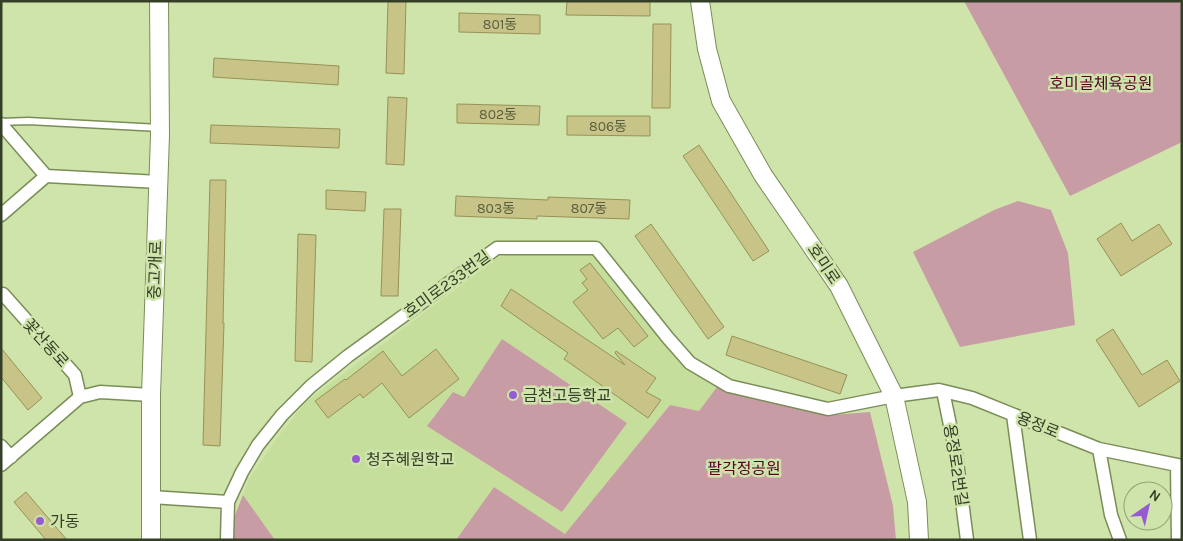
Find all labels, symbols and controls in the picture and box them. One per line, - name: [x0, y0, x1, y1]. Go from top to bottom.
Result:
- house number: 801동: [483, 16, 517, 33]
- park label: 호미골체육공원: [1049, 74, 1153, 93]
- house number: 802동: [479, 106, 517, 123]
- house number: 806동: [589, 118, 627, 135]
- house number: 803동: [477, 200, 515, 217]
- house number: 807동: [571, 200, 607, 217]
- street label: 중고개로: [144, 240, 166, 300]
- street label: 호미로: [804, 240, 844, 288]
- street label: 호미로233번길: [400, 246, 494, 322]
- street label: 꽃산동로: [19, 315, 73, 371]
- place label: 금천고등학교: [523, 386, 611, 405]
- marker: 금천고등학교: [507, 389, 519, 401]
- street label: 용정로: [1014, 408, 1062, 442]
- street label: 용정로2번길: [940, 423, 972, 507]
- place label: 청주혜원학교: [366, 450, 454, 469]
- marker: 청주혜원학교: [350, 453, 362, 465]
- park label: 팔각정공원: [707, 459, 781, 478]
- north arrow: [1123, 481, 1173, 531]
- text: N: [1146, 486, 1164, 505]
- place label: 가동: [50, 512, 80, 531]
- marker: 가동: [34, 515, 46, 527]

